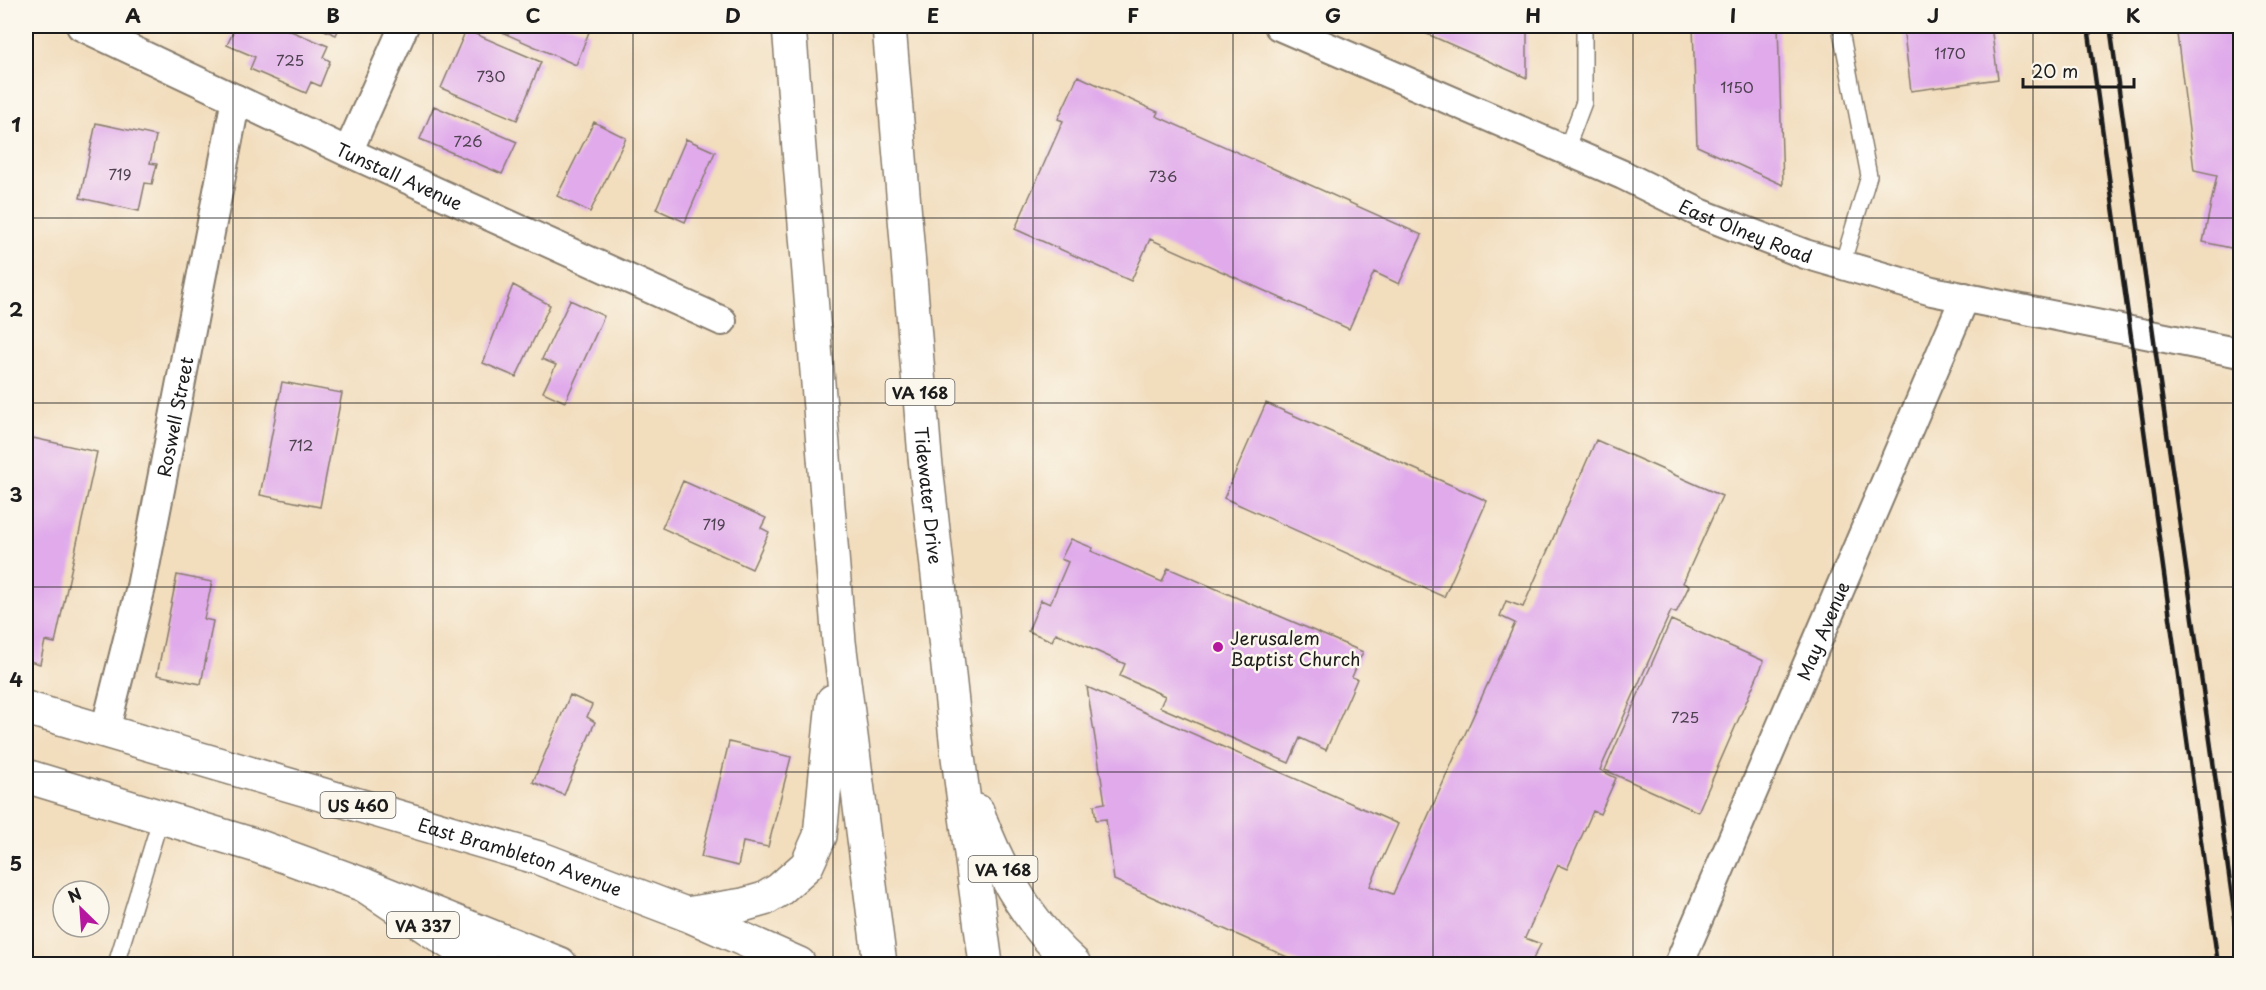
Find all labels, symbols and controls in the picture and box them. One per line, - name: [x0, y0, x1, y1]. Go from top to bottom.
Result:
- text: A: [125, 0, 141, 30]
- text: B: [326, 0, 340, 30]
- text: C: [525, 0, 541, 30]
- text: D: [725, 0, 741, 30]
- text: E: [927, 0, 939, 30]
- text: F: [1127, 0, 1139, 30]
- text: G: [1325, 0, 1341, 30]
- text: H: [1525, 0, 1541, 30]
- text: I: [1730, 0, 1736, 30]
- text: J: [1927, 0, 1939, 30]
- text: K: [2126, 0, 2141, 30]
- house number: 1170: [1934, 41, 1966, 64]
- house number: 725: [276, 48, 304, 71]
- scale bar: [2023, 51, 2134, 89]
- text: 20 m: [2032, 57, 2078, 84]
- house number: 730: [476, 64, 506, 87]
- house number: 1150: [1720, 75, 1754, 98]
- text: 1: [11, 109, 21, 139]
- house number: 726: [454, 129, 482, 152]
- street label: Tunstall Avenue: [332, 135, 468, 216]
- house number: 719: [109, 162, 131, 185]
- house number: 736: [1149, 164, 1177, 187]
- street label: East Olney Road: [1675, 191, 1816, 269]
- text: 2: [9, 294, 23, 324]
- street label: Roswell Street: [149, 354, 199, 479]
- road number: VA 168: [886, 379, 954, 405]
- street label: Tidewater Drive: [909, 425, 950, 565]
- house number: 712: [289, 433, 313, 456]
- text: 3: [9, 479, 23, 509]
- house number: 719: [703, 512, 725, 535]
- street label: May Avenue: [1789, 576, 1855, 684]
- place label: Jerusalem Baptist Church: [1230, 624, 1360, 672]
- marker: Jerusalem Baptist Church: [1211, 640, 1225, 654]
- text: 4: [9, 664, 23, 694]
- house number: 725: [1671, 705, 1699, 728]
- road number: US 460: [320, 792, 395, 818]
- street label: East Brambleton Avenue: [415, 810, 626, 902]
- text: 5: [10, 848, 22, 878]
- road number: VA 168: [968, 856, 1038, 882]
- north arrow: [51, 879, 111, 939]
- text: N: [63, 881, 85, 908]
- road number: VA 337: [387, 912, 459, 938]

